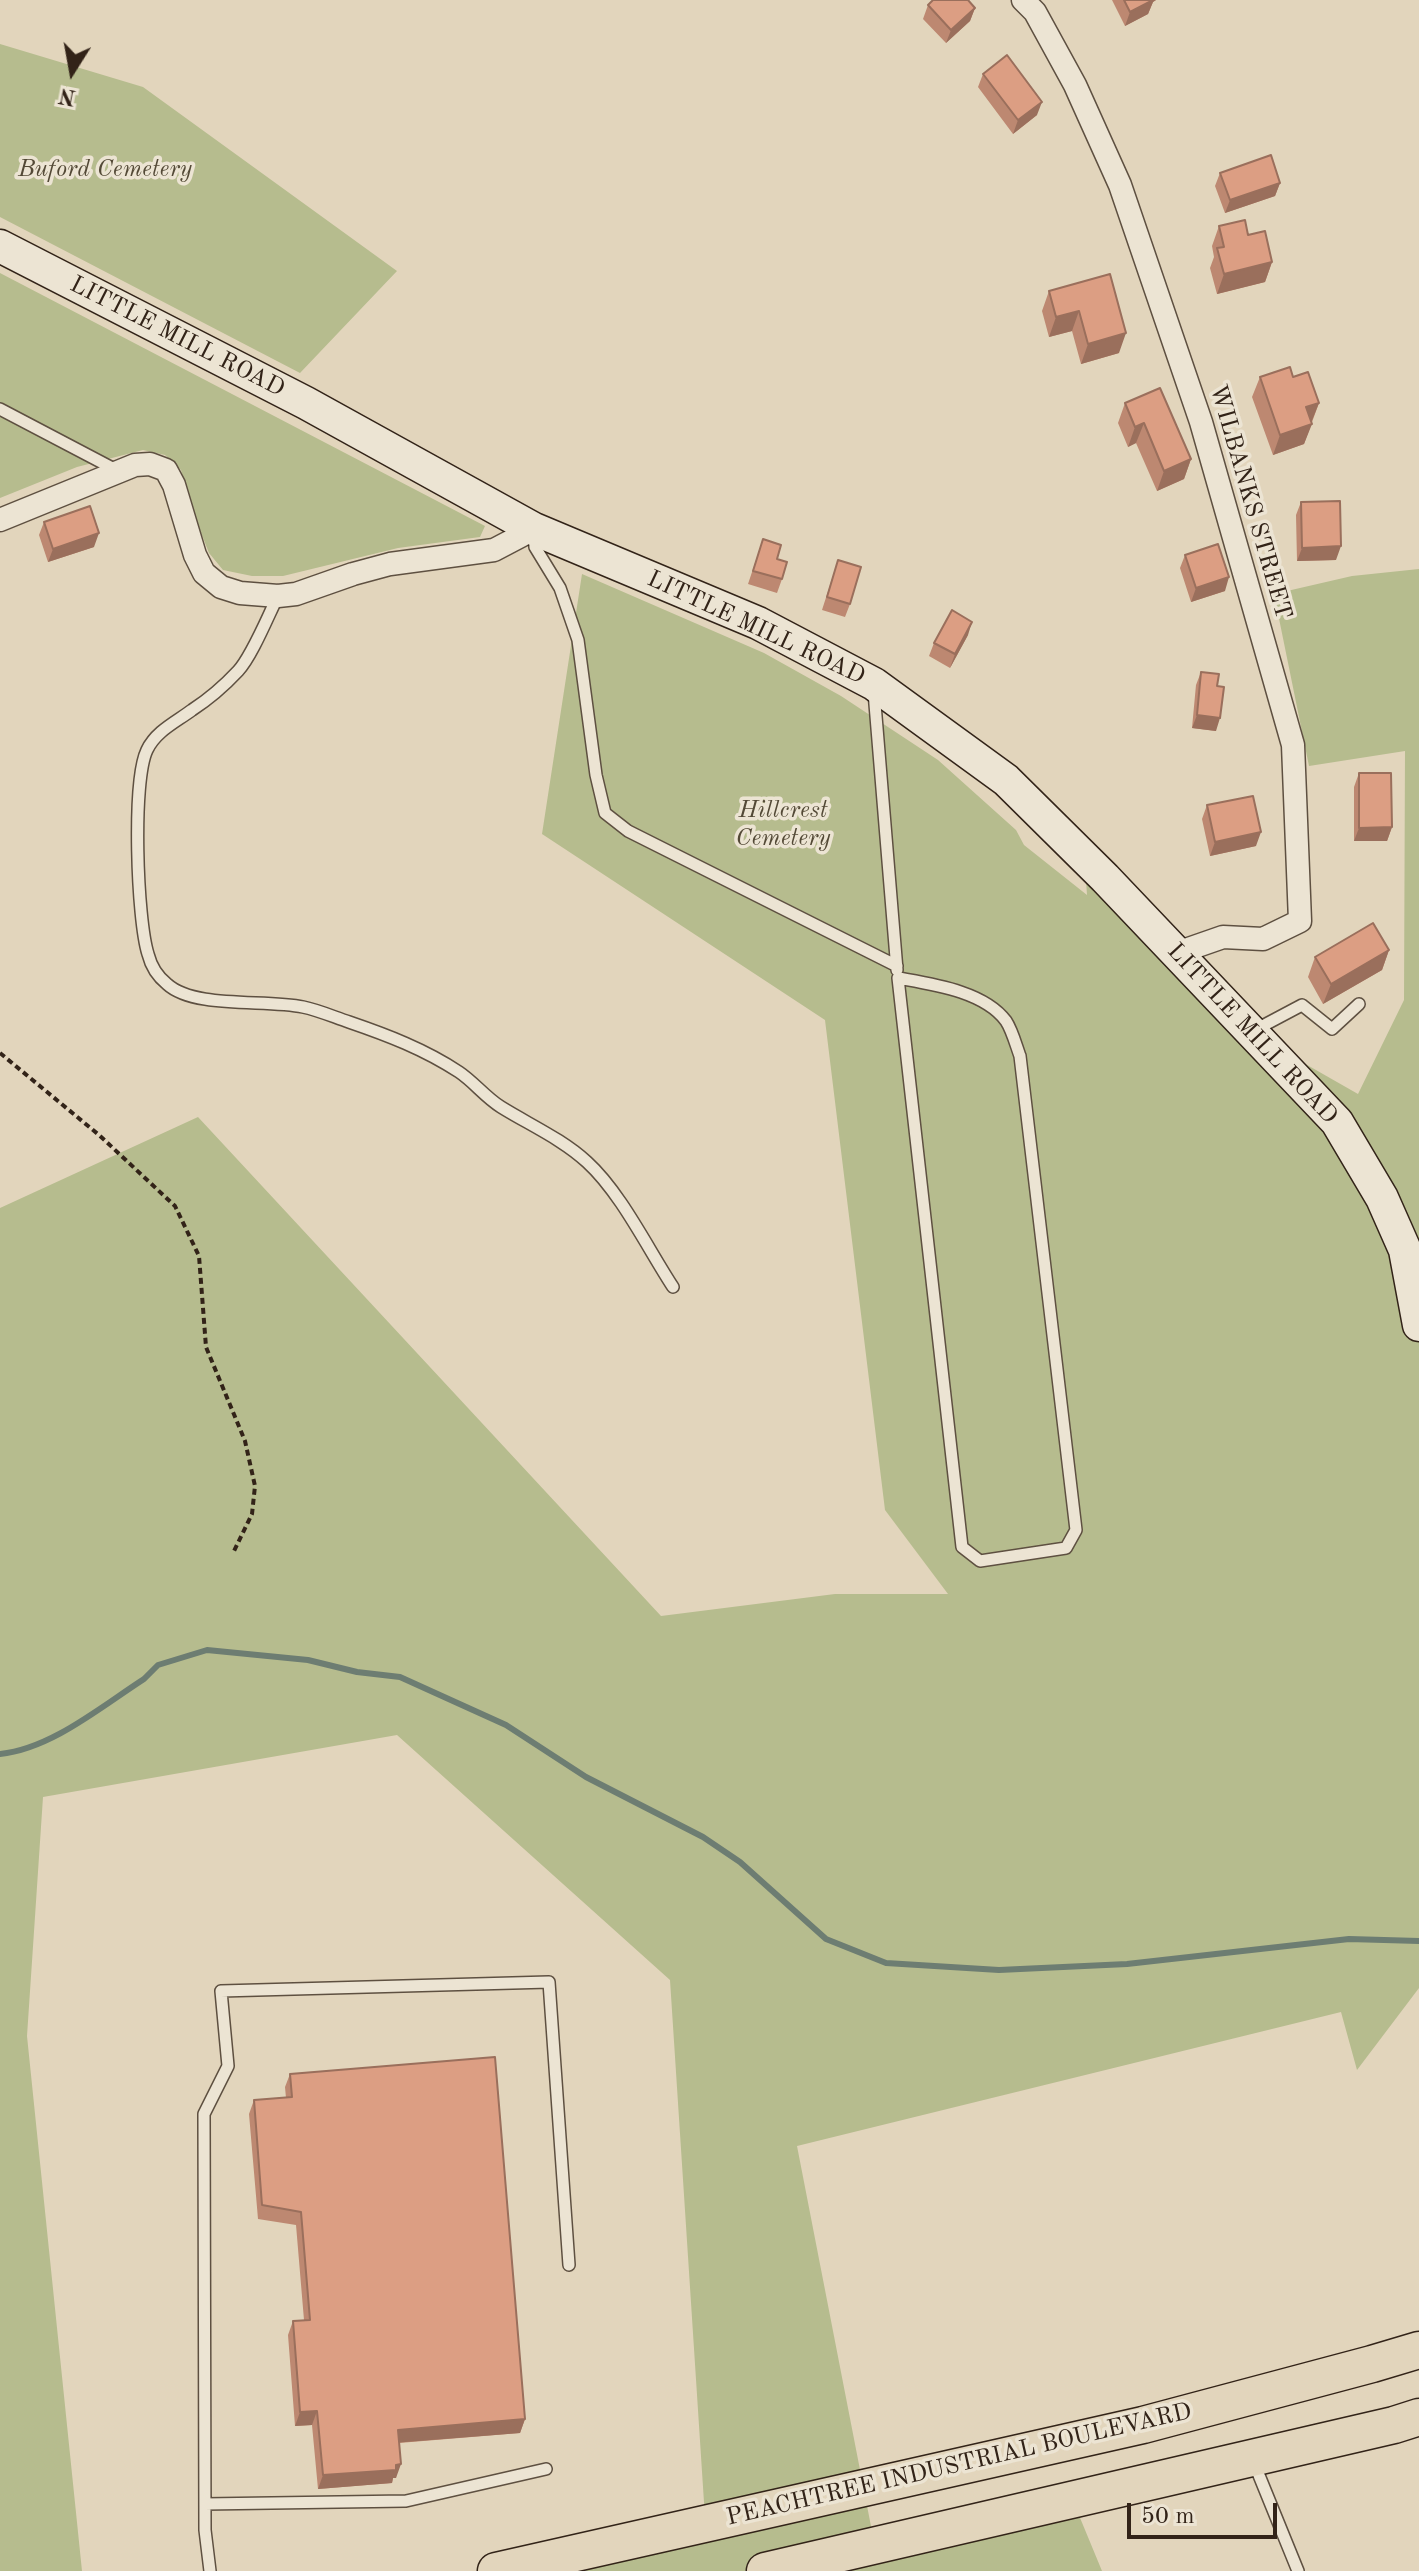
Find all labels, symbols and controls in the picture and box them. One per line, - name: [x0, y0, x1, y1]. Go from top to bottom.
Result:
- north arrow: [32, 32, 112, 112]
- text: N: [57, 83, 78, 108]
- park label: Buford Cemetery: [18, 156, 192, 184]
- street label: LITTLE MILL ROAD: [65, 270, 289, 404]
- street label: WILBANKS STREET: [1203, 381, 1297, 623]
- street label: LITTLE MILL ROAD: [642, 565, 870, 691]
- park label: Hillcrest Cemetery: [735, 797, 831, 853]
- street label: LITTLE MILL ROAD: [1161, 937, 1343, 1131]
- street label: PEACHTREE INDUSTRIAL BOULEVARD: [724, 2397, 1194, 2533]
- scale bar: [1131, 2487, 1281, 2537]
- text: 50 m: [1141, 2505, 1195, 2529]

